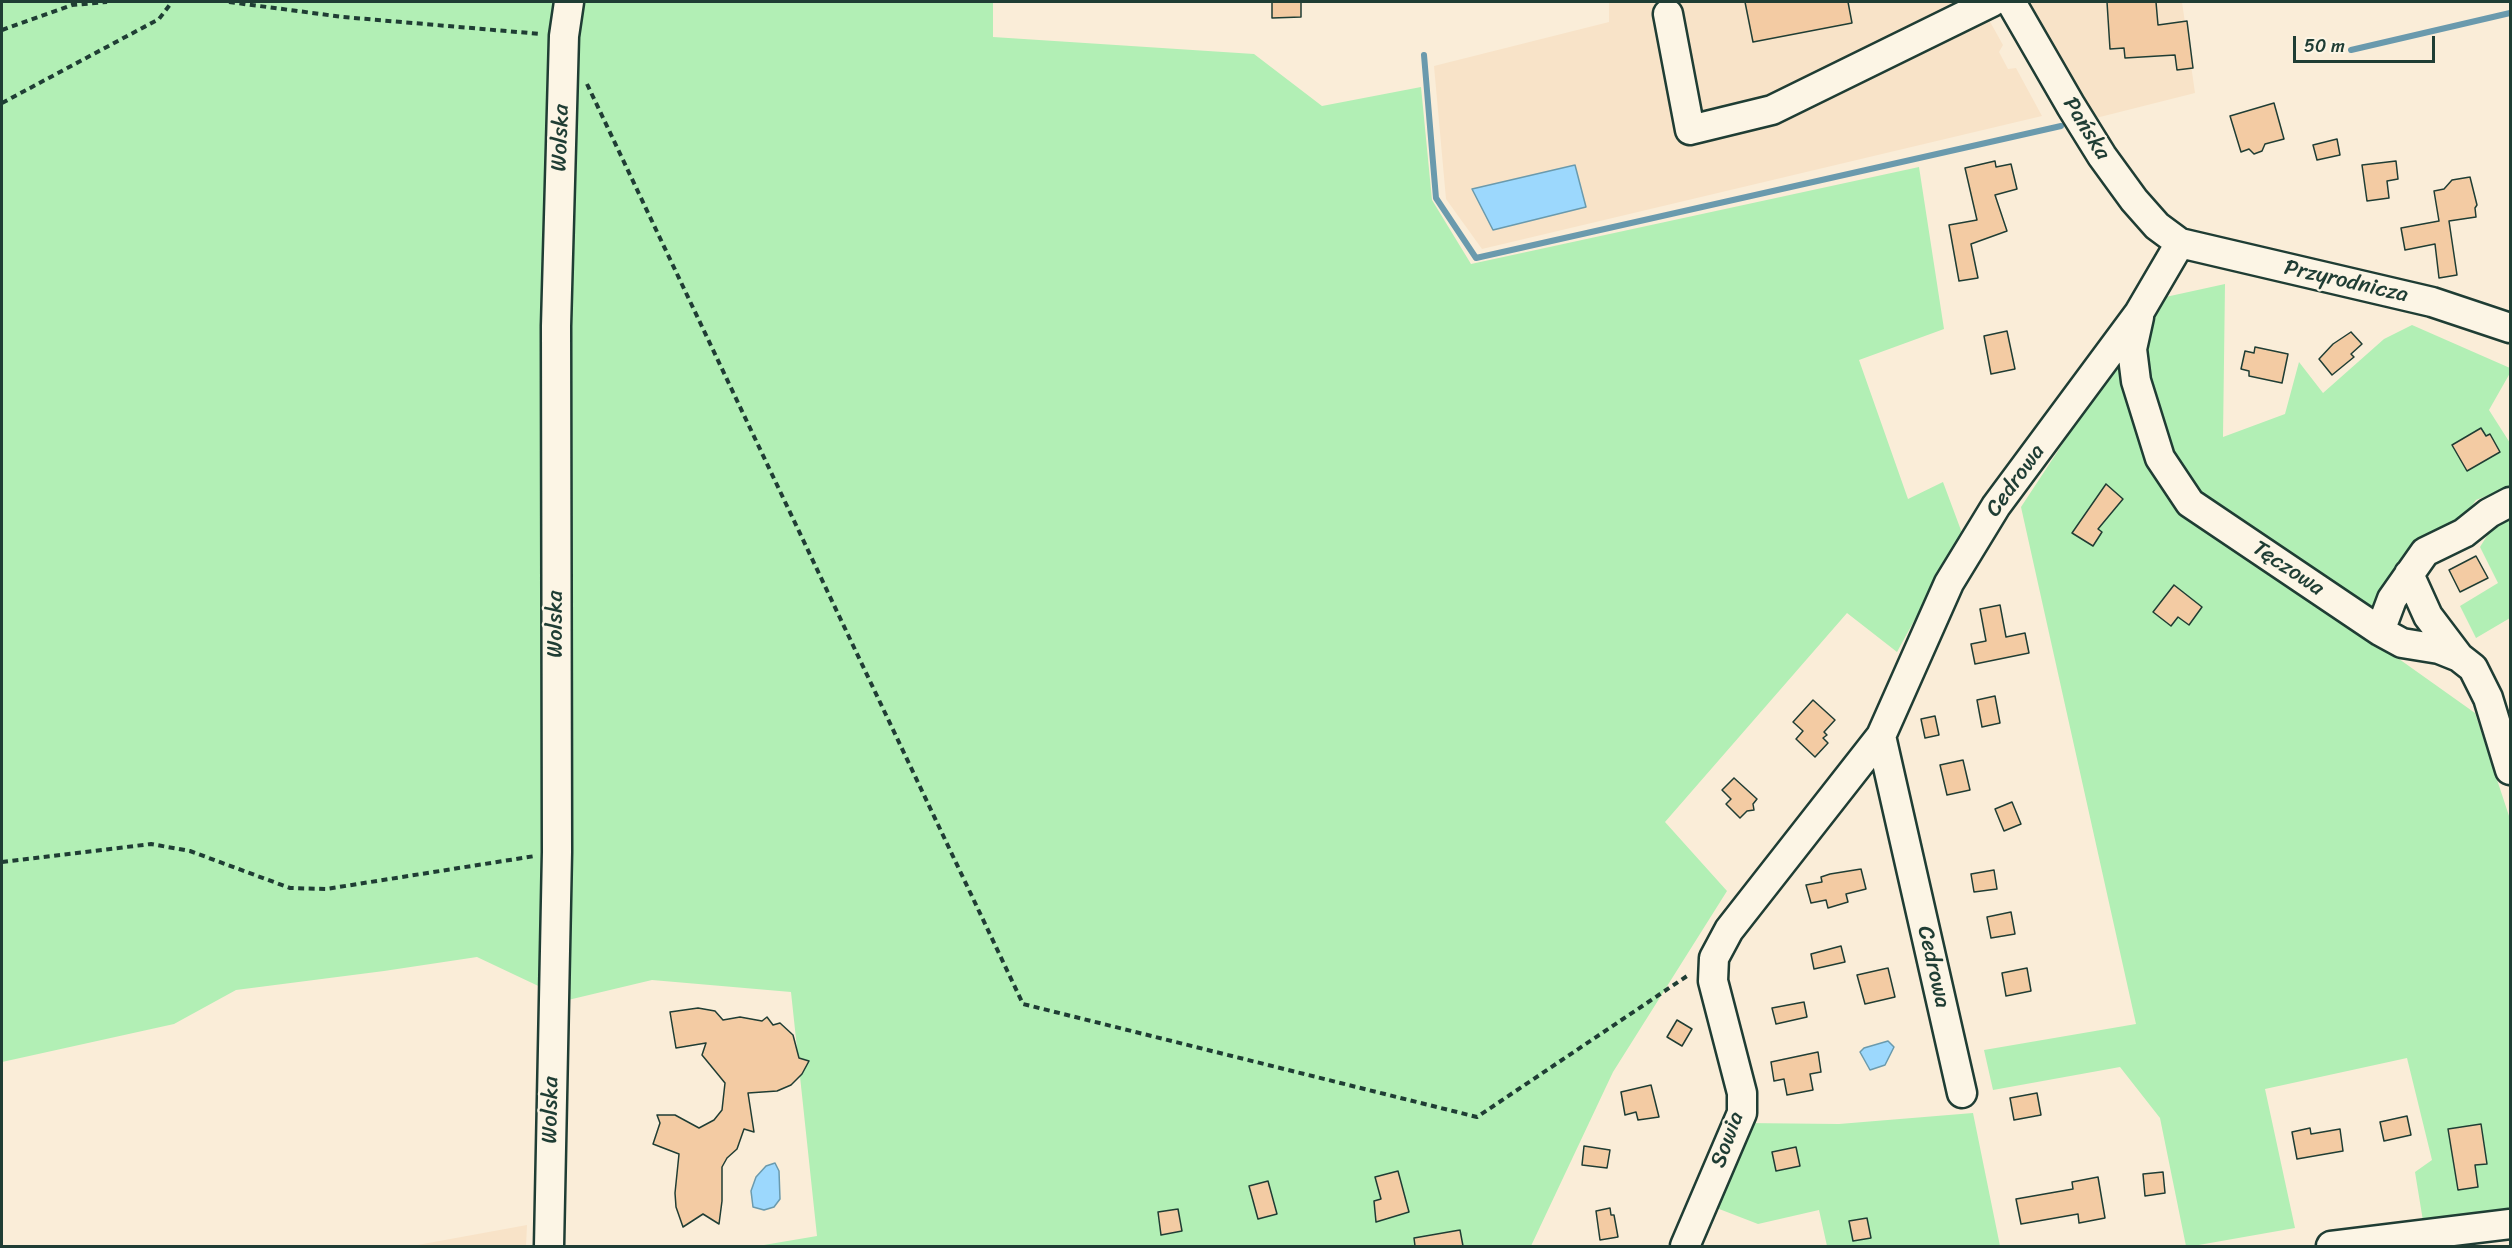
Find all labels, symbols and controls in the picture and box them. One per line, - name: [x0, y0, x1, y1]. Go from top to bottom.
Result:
- scale bar: [2296, 24, 2438, 62]
- text: 50 m: [2304, 30, 2345, 62]
- street label: Pańska: [2056, 93, 2116, 165]
- street label: Wolska: [547, 104, 575, 172]
- street label: Przyrodnicza: [2281, 255, 2411, 309]
- street label: Cedrowa: [1981, 440, 2051, 522]
- street label: Tęczowa: [2247, 536, 2329, 602]
- street label: Wolska: [543, 590, 569, 658]
- street label: Cedrowa: [1911, 924, 1955, 1010]
- street label: Wolska: [537, 1076, 565, 1144]
- street label: Sowia: [1706, 1109, 1750, 1171]

